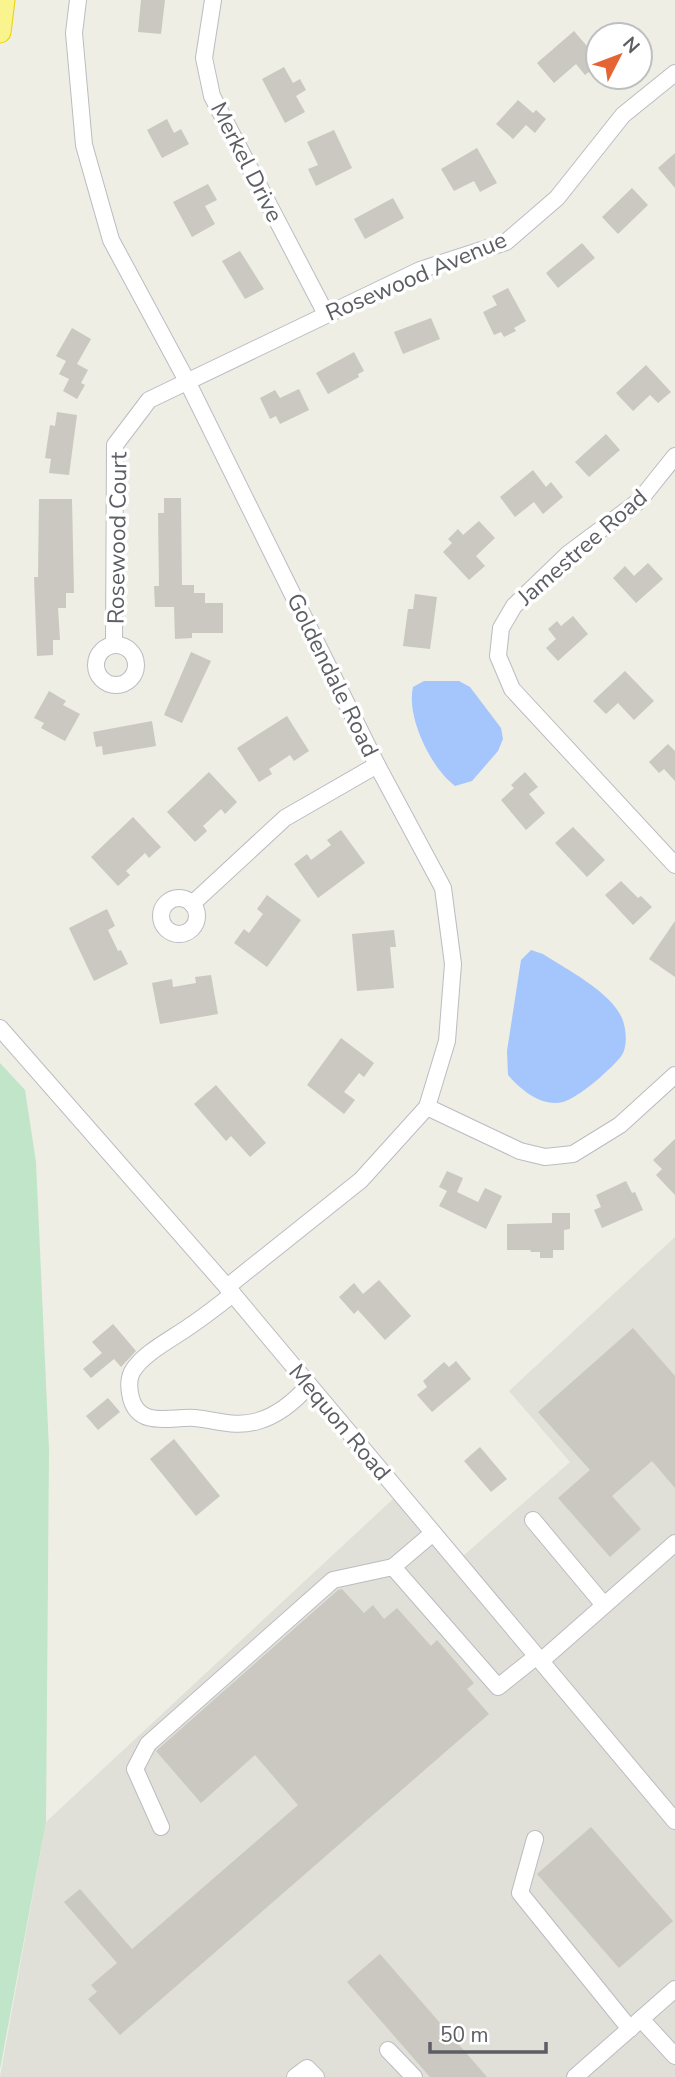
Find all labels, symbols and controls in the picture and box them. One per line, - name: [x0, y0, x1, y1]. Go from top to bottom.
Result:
- north arrow: [584, 21, 654, 91]
- text: N: [616, 31, 645, 59]
- street label: Merkel Drive: [203, 97, 290, 228]
- street label: Rosewood Avenue: [321, 224, 511, 329]
- street label: Rosewood Court: [100, 451, 135, 624]
- street label: Jamestree Road: [510, 482, 654, 613]
- street label: Goldendale Road: [279, 588, 386, 762]
- street label: Mequon Road: [282, 1357, 398, 1487]
- scale bar: [430, 2010, 546, 2054]
- text: 50 m: [440, 2021, 489, 2049]

